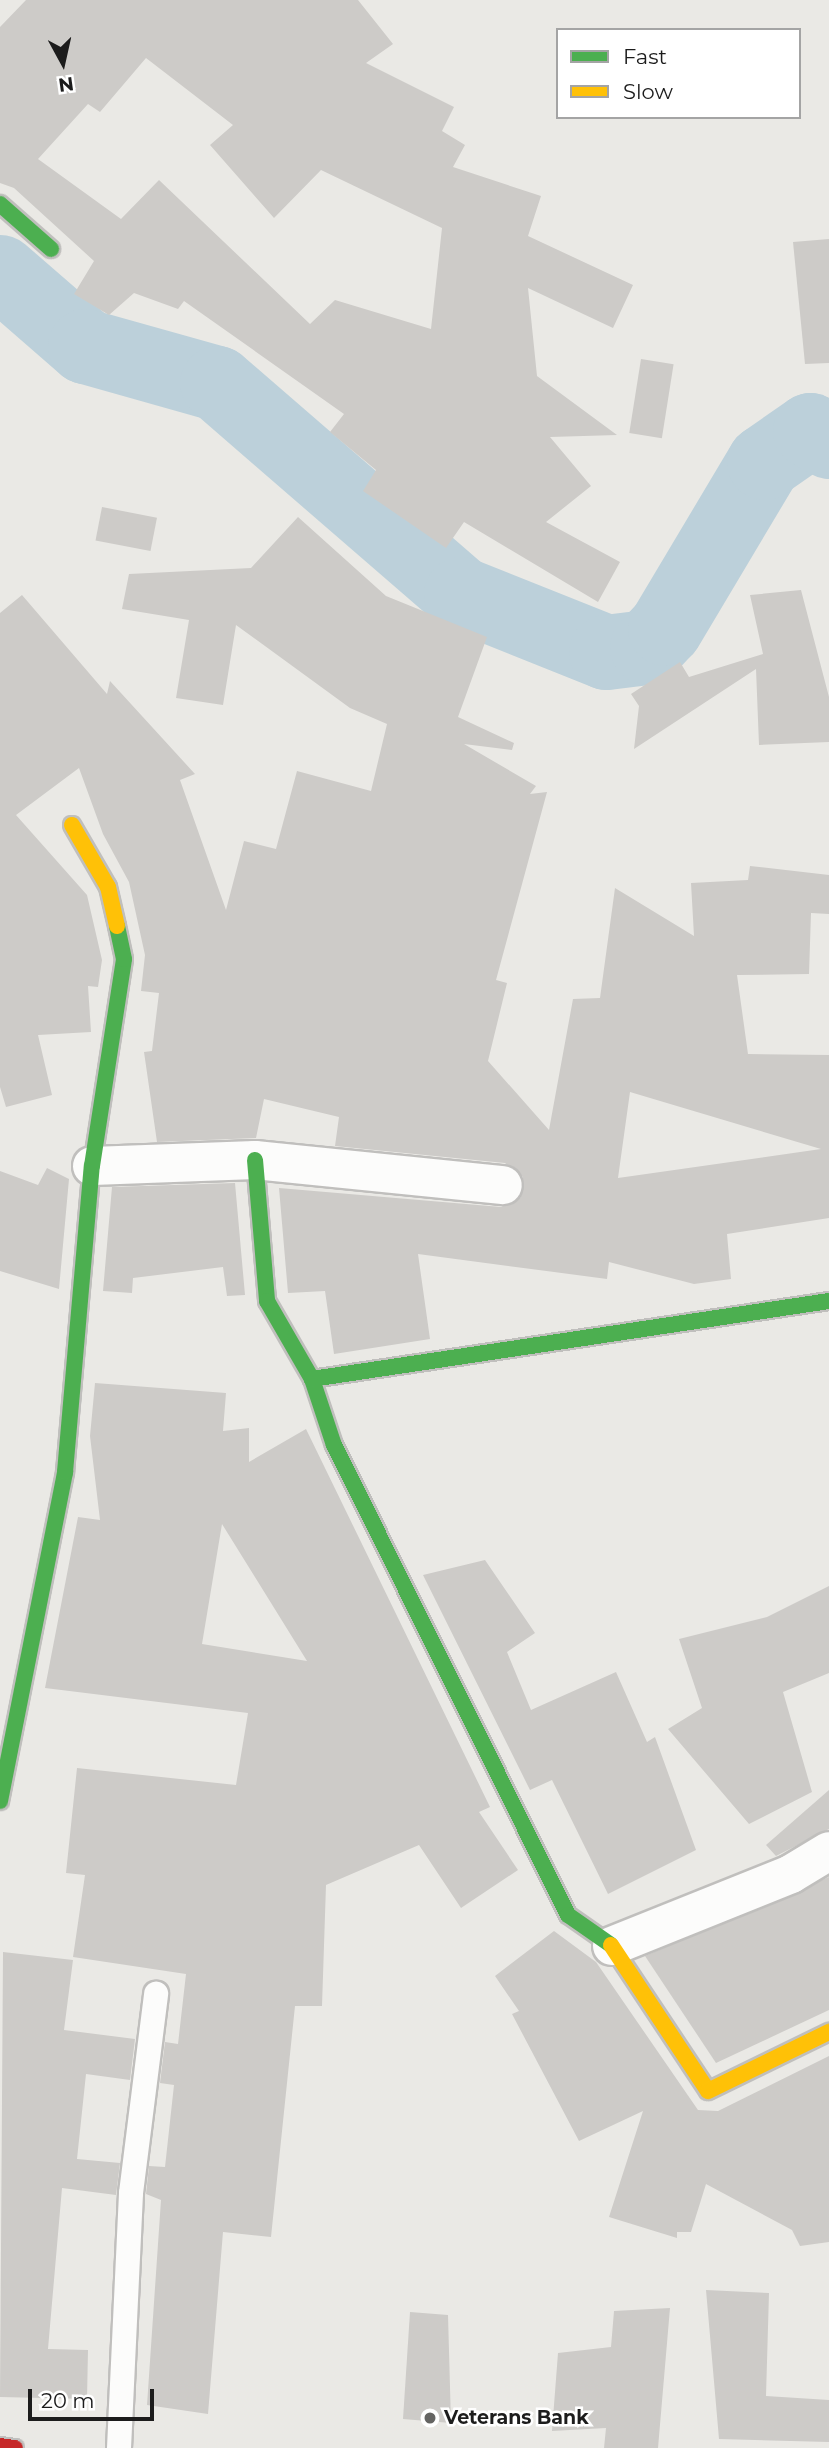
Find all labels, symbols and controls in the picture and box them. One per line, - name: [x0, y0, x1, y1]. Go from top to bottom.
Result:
- north arrow: [28, 28, 98, 98]
- legend: [556, 28, 801, 119]
- text: Fast: [623, 44, 667, 69]
- text: N: [57, 72, 75, 97]
- text: Slow: [623, 79, 673, 104]
- scale bar: [32, 2374, 158, 2418]
- text: 20 m: [41, 2388, 95, 2413]
- place label: Veterans Bank: [444, 2407, 589, 2429]
- marker: Veterans Bank: [422, 2410, 438, 2426]

